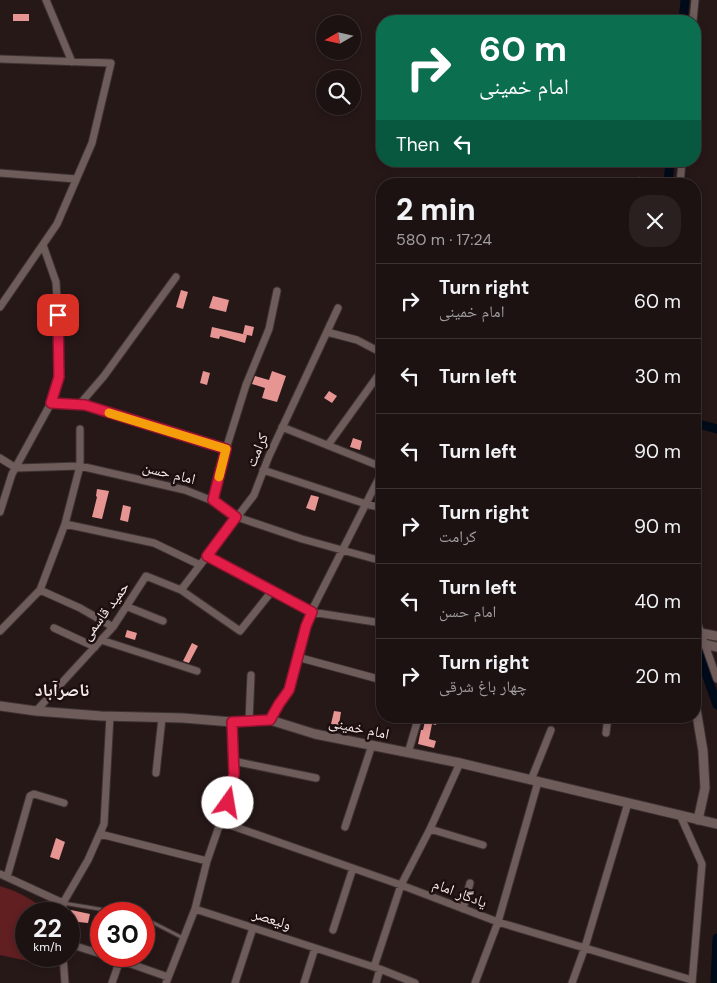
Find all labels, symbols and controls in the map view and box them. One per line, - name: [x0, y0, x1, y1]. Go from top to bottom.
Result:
- north arrow: [316, 15, 361, 60]
- map controls: [316, 15, 361, 115]
- text: 60 m: [479, 26, 567, 72]
- icon: right: [396, 35, 461, 100]
- button: search: [316, 70, 361, 115]
- text: امام خمینی: [479, 72, 569, 101]
- icon: left: [449, 130, 477, 158]
- text: Then: [396, 132, 439, 157]
- text: 2 min: [396, 190, 476, 229]
- button: close: [629, 195, 681, 247]
- text: 580 m · 17:24: [396, 229, 492, 250]
- text: Turn right: [439, 275, 529, 300]
- icon: right: [396, 287, 424, 315]
- text: 60 m: [634, 289, 681, 314]
- pin: [37, 294, 79, 336]
- icon: arrive: [44, 301, 72, 329]
- text: امام خمینی: [439, 301, 504, 322]
- icon: left: [396, 362, 424, 390]
- text: Turn left: [439, 364, 517, 389]
- text: 30 m: [635, 364, 681, 389]
- street label: کرامت: [241, 430, 273, 470]
- icon: left: [396, 437, 424, 465]
- text: Turn left: [439, 439, 517, 464]
- text: 90 m: [634, 439, 681, 464]
- street label: امام حسن: [140, 457, 198, 489]
- text: Turn right: [439, 500, 529, 525]
- icon: right: [396, 512, 424, 540]
- text: 90 m: [634, 514, 681, 539]
- text: کرامت: [439, 526, 476, 547]
- text: Turn left: [439, 575, 517, 600]
- street label: حمید قاسمی: [76, 577, 134, 644]
- icon: left: [396, 587, 424, 615]
- text: 40 m: [634, 589, 681, 614]
- text: امام حسن: [439, 601, 496, 622]
- text: Turn right: [439, 650, 529, 675]
- icon: right: [396, 662, 424, 690]
- text: 20 m: [635, 664, 681, 689]
- text: چهار باغ شرقی: [439, 676, 527, 697]
- district label: ناصرآباد: [35, 678, 89, 702]
- street label: امام خمینی: [327, 712, 391, 744]
- position arrow: [201, 776, 253, 828]
- street label: یادگار امام: [430, 874, 490, 913]
- speed limit sign: 30: [90, 902, 155, 967]
- street label: ولیعصر: [249, 903, 294, 935]
- text: 22: [33, 912, 62, 945]
- text: km/h: [33, 939, 62, 955]

